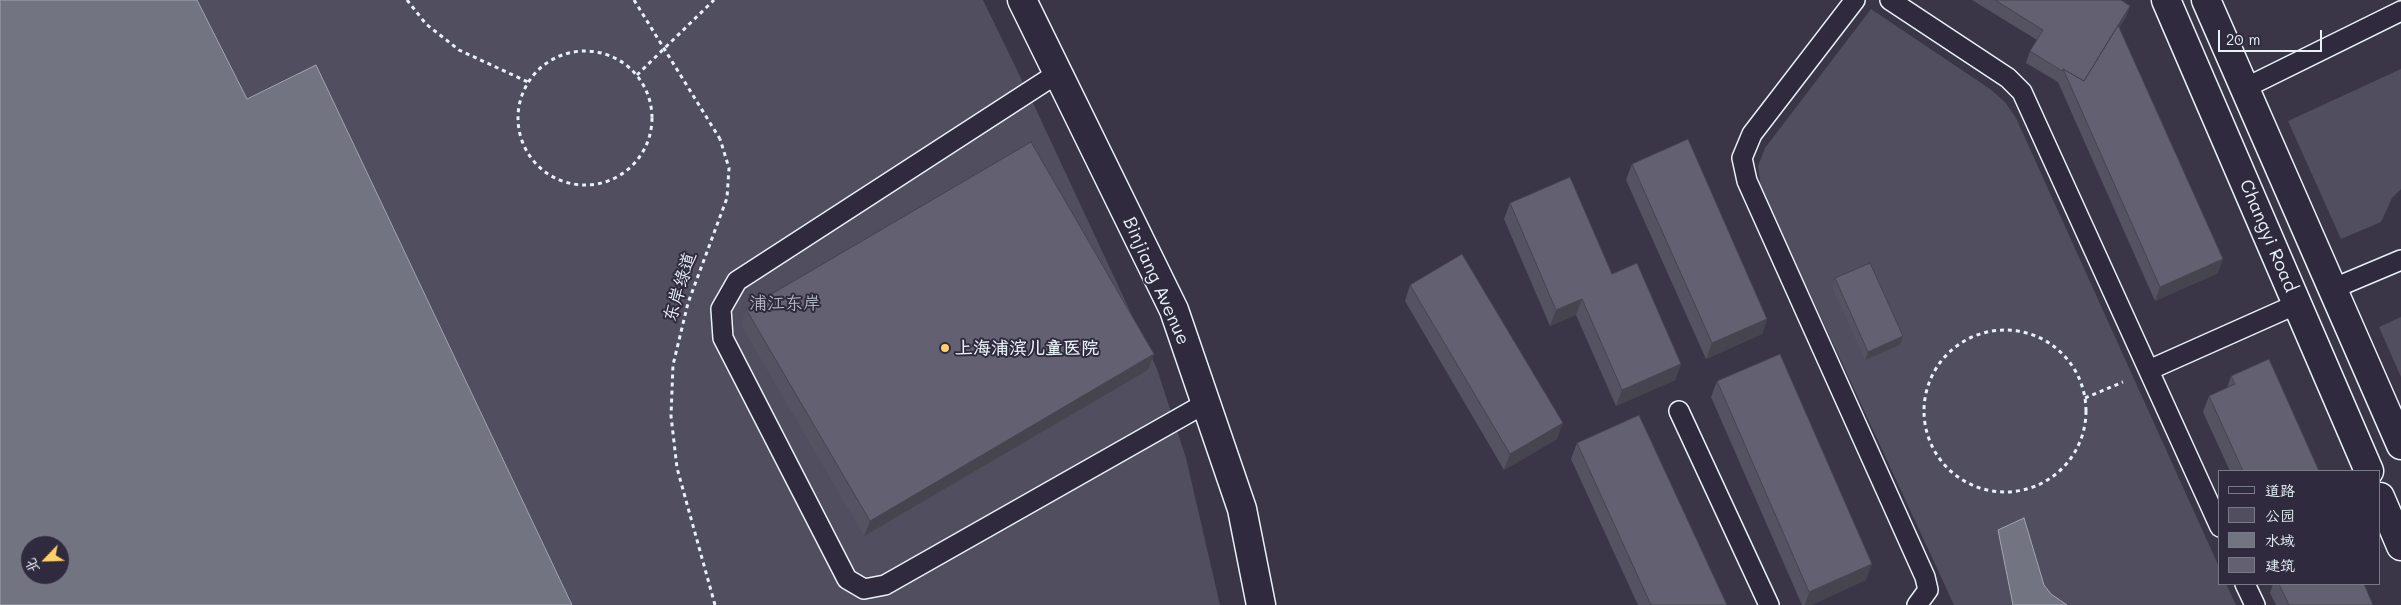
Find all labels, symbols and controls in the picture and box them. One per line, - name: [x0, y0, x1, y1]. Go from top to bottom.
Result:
- scale bar: [2221, 20, 2325, 52]
- text: 20 m: [2226, 29, 2260, 49]
- street label: Changyi Road: [2235, 176, 2301, 296]
- street label: Binjiang Avenue: [1118, 214, 1194, 348]
- street label: 东岸绿道: [659, 249, 701, 325]
- park label: 浦江东岸: [749, 292, 821, 314]
- place label: 上海浦滨儿童医院: [955, 337, 1099, 359]
- marker: 上海浦滨儿童医院: [939, 342, 951, 354]
- legend: [2218, 470, 2381, 585]
- text: 道路: [2265, 480, 2295, 500]
- text: 公园: [2265, 505, 2295, 525]
- text: 水域: [2265, 530, 2295, 550]
- north arrow: [20, 535, 70, 585]
- text: 建筑: [2265, 555, 2295, 575]
- text: 北: [20, 556, 43, 576]

